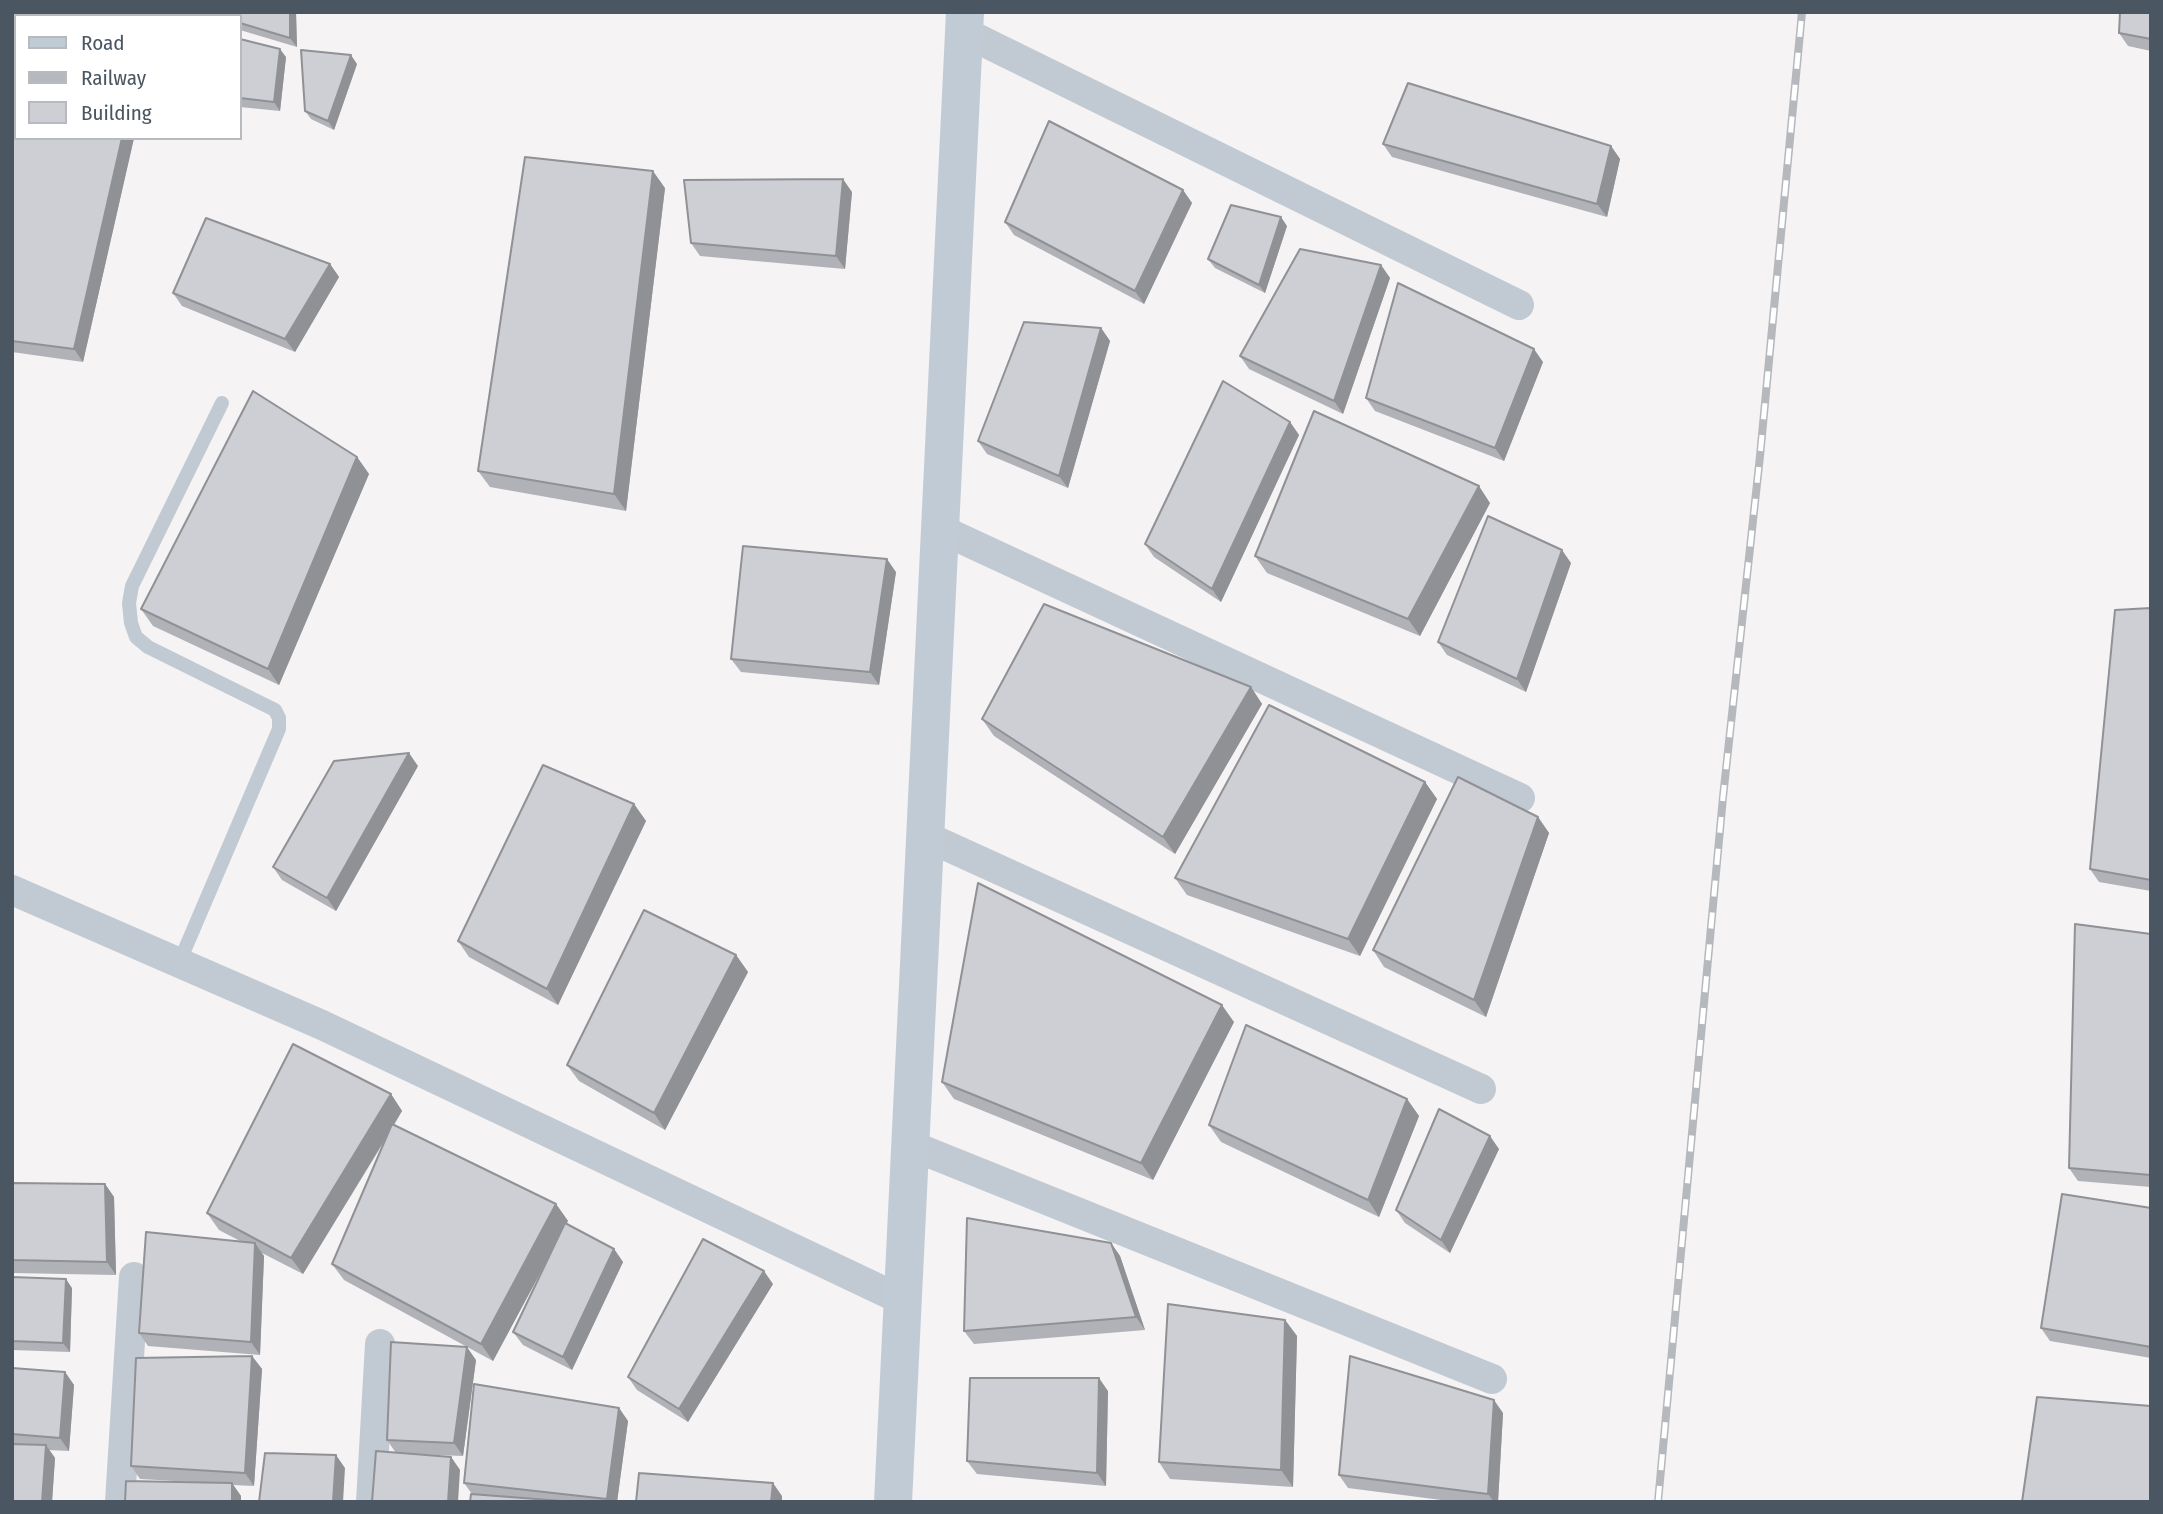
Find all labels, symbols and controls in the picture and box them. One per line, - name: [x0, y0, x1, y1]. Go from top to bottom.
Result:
- legend: [14, 14, 242, 140]
- text: Road: [81, 30, 125, 56]
- text: Railway: [81, 65, 146, 91]
- text: Building: [81, 100, 152, 126]

